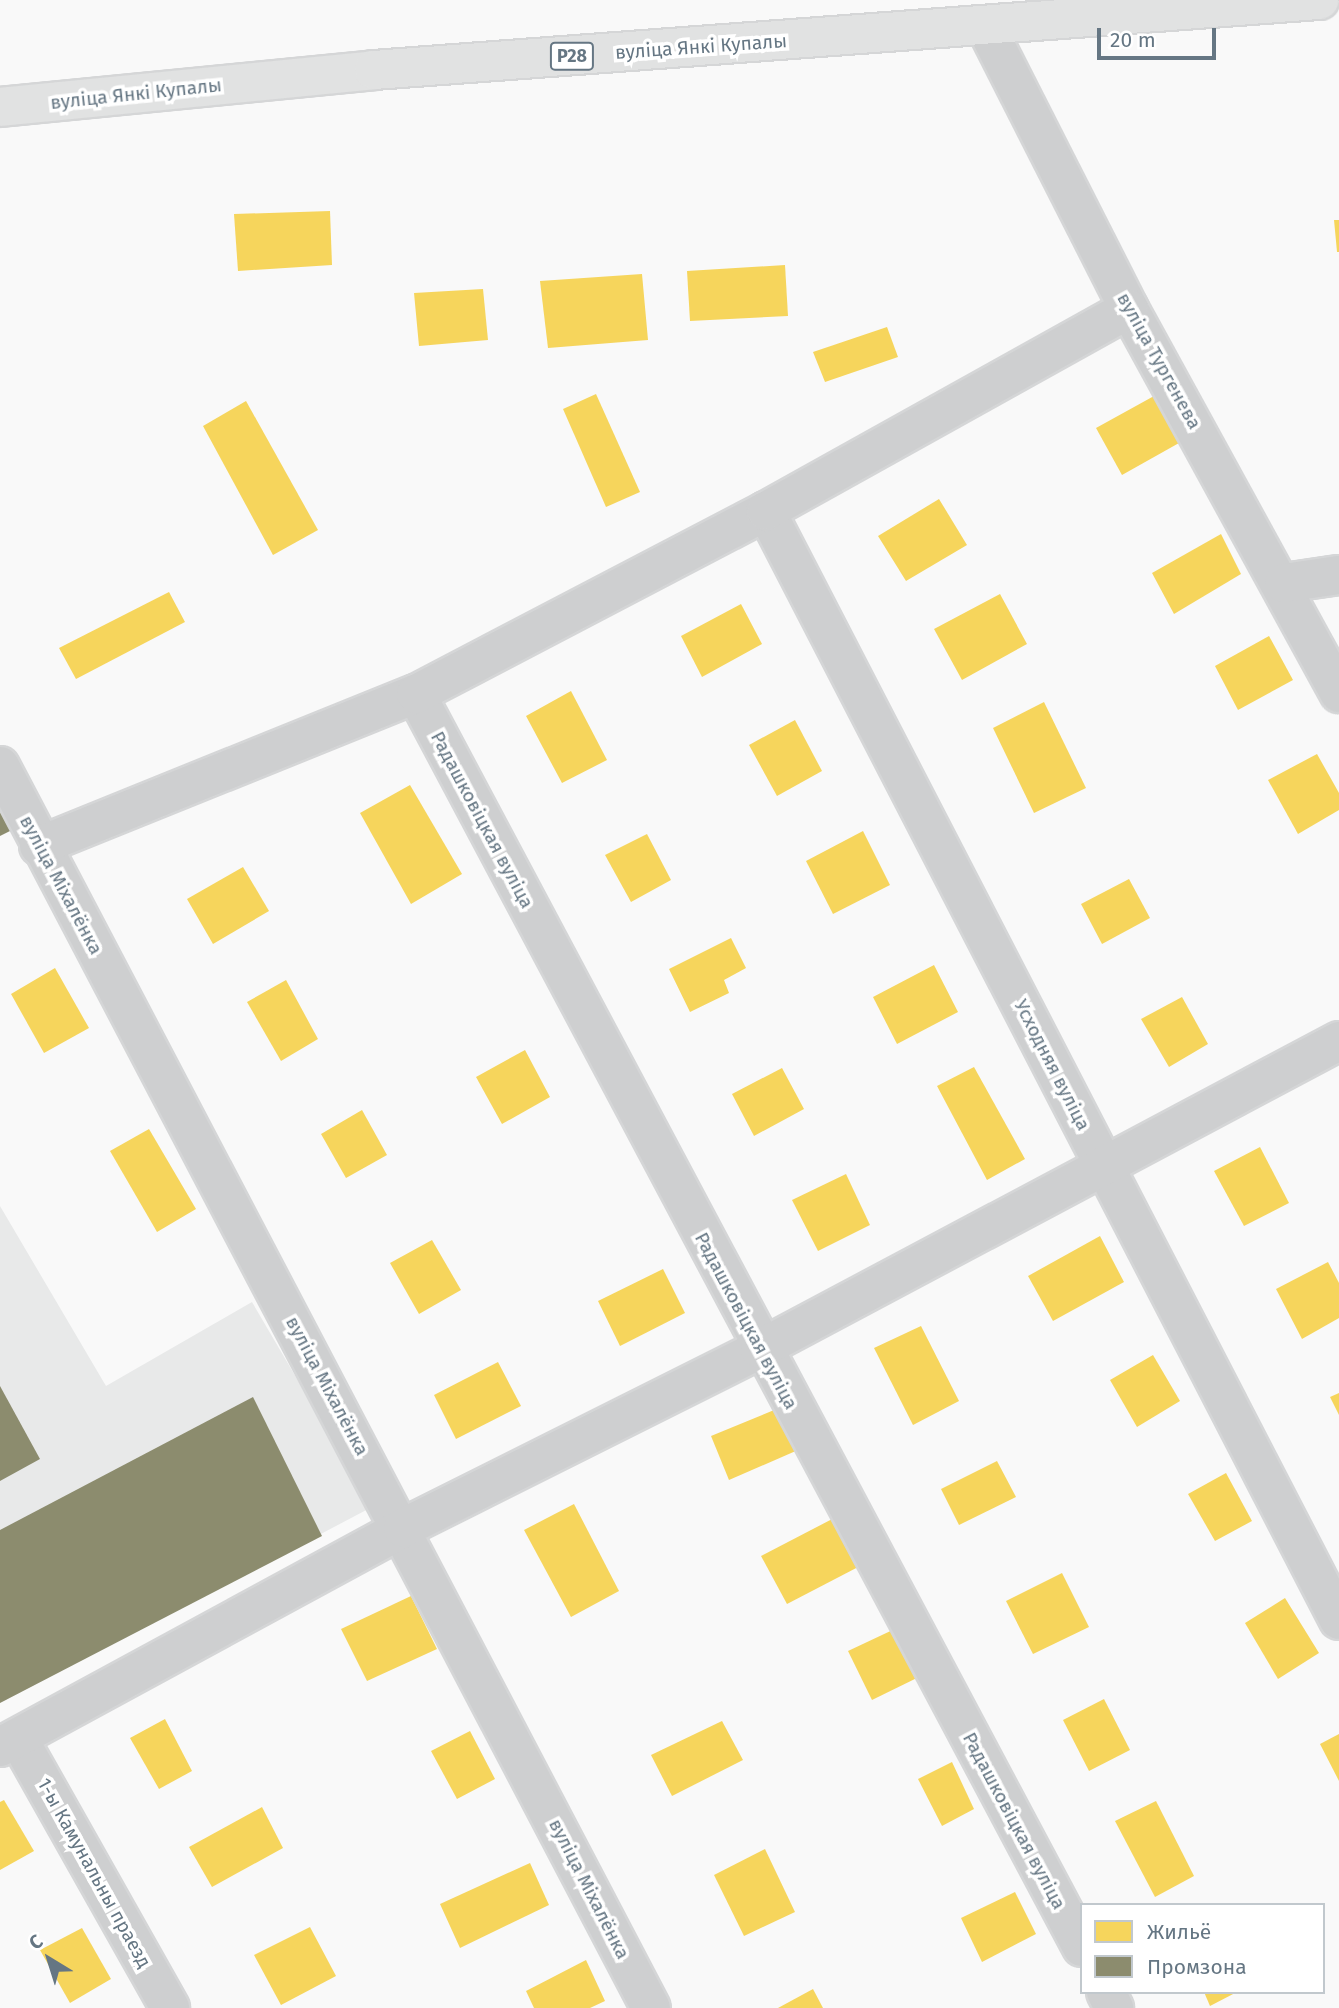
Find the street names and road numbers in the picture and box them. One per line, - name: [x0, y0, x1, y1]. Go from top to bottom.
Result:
- street label: вуліца Янкі Купалы: [614, 30, 788, 64]
- road number: Р28: [549, 42, 595, 70]
- street label: вуліца Янкі Купалы: [49, 74, 223, 114]
- street label: вуліца Тургенева: [1112, 289, 1206, 433]
- street label: Радашковіцкая вуліца: [426, 728, 538, 912]
- street label: вуліца Міхалёнка: [15, 812, 107, 958]
- street label: Усходняя вуліца: [1009, 996, 1095, 1134]
- street label: Радашковіцкая вуліца: [690, 1229, 802, 1413]
- street label: вуліца Міхалёнка: [281, 1313, 373, 1459]
- street label: Радашковіцкая вуліца: [958, 1729, 1070, 1913]
- street label: 1-ы Камунальны праезд: [32, 1774, 156, 1972]
- street label: вуліца Міхалёнка: [544, 1815, 634, 1963]

